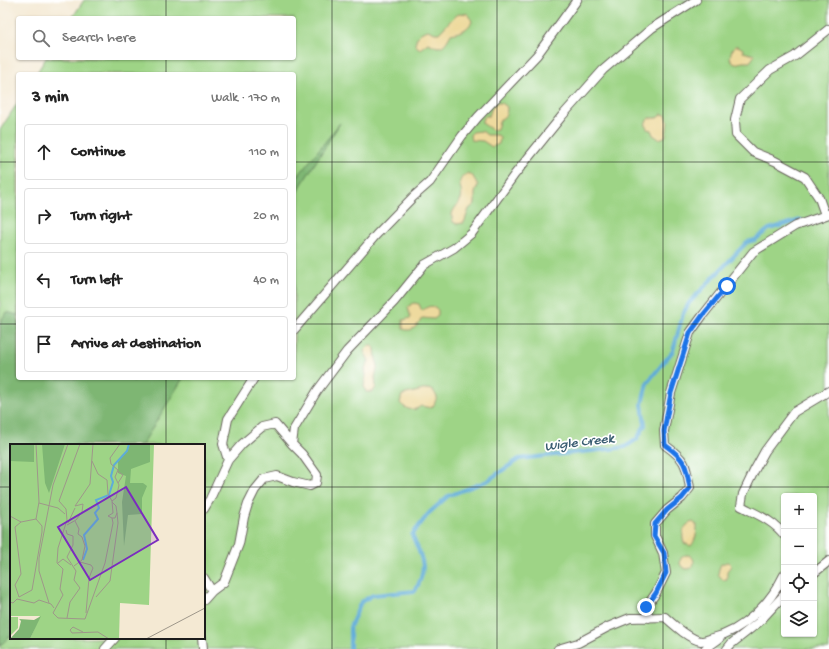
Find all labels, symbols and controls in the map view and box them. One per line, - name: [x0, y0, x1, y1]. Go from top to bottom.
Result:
- search box: [16, 16, 296, 60]
- icon: search: [30, 27, 52, 49]
- text: Search here: [62, 29, 136, 47]
- text: 3 min: [32, 88, 69, 108]
- text: Walk · 170 m: [211, 91, 280, 106]
- icon: ahead: [33, 141, 55, 163]
- text: Continue: [71, 143, 125, 161]
- text: 110 m: [249, 145, 279, 160]
- icon: right: [33, 205, 55, 227]
- text: Turn right: [71, 207, 131, 225]
- text: 20 m: [253, 209, 279, 224]
- icon: left: [33, 269, 55, 291]
- text: Turn left: [71, 271, 122, 289]
- text: 40 m: [253, 273, 279, 288]
- route start: [718, 277, 736, 295]
- icon: arrive: [33, 333, 55, 355]
- text: Arrive at destination: [71, 335, 201, 353]
- water label: Wigle Creek: [544, 431, 617, 456]
- inset map: [10, 444, 205, 639]
- map controls: [781, 493, 817, 637]
- button: +: [781, 493, 817, 529]
- button: −: [781, 529, 817, 565]
- button: locate: [781, 565, 817, 601]
- route end: [637, 598, 655, 616]
- button: layers: [781, 601, 817, 637]

